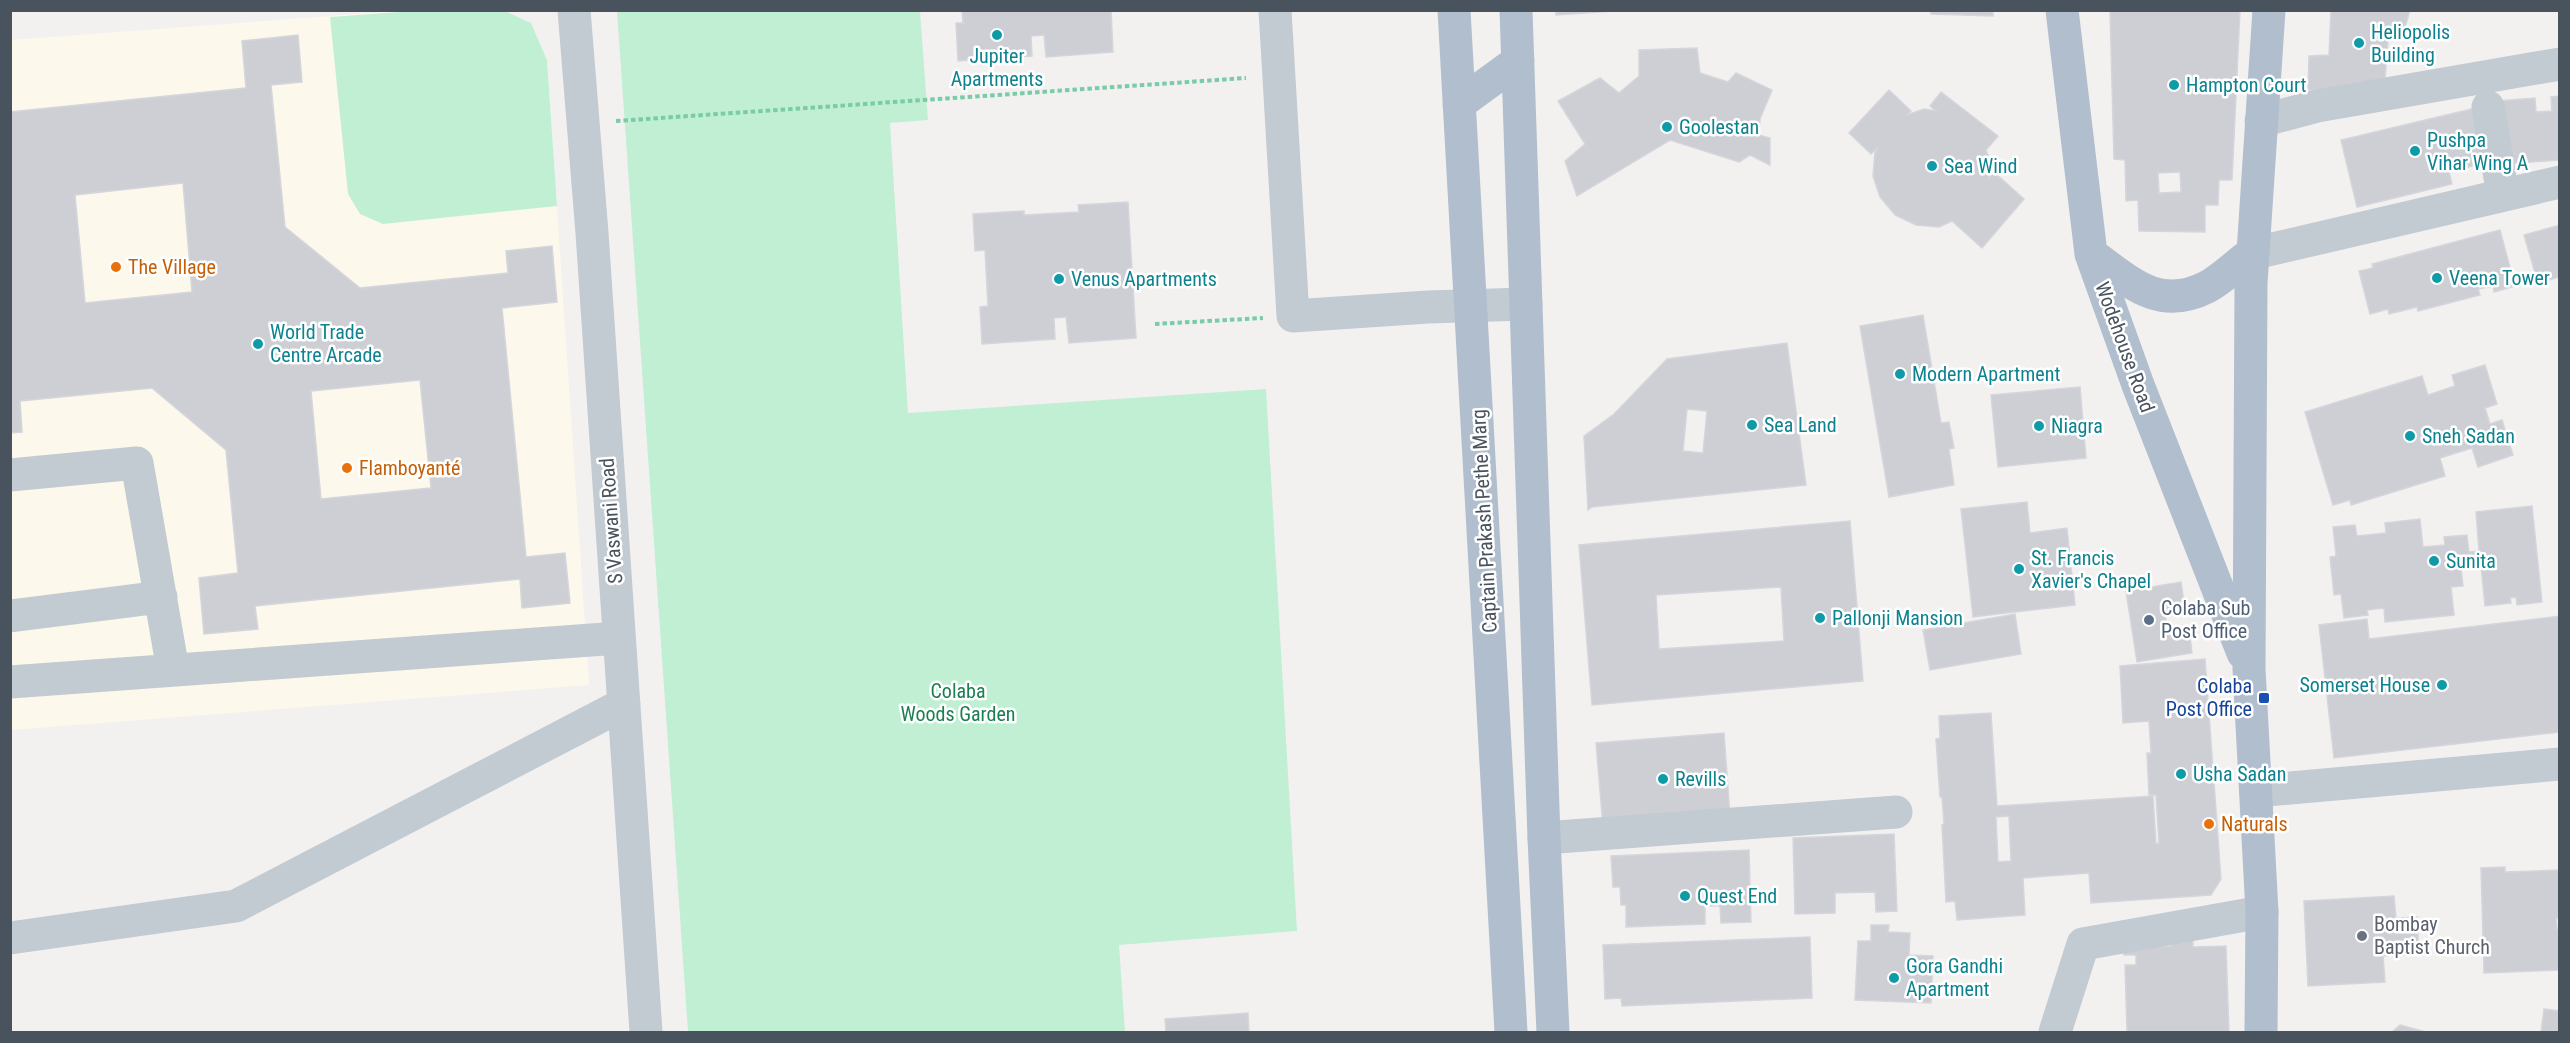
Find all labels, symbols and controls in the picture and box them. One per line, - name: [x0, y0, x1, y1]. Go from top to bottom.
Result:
- place label: Heliopolis Building: [2371, 20, 2450, 67]
- marker: Jupiter Apartments: [990, 28, 1004, 42]
- marker: Heliopolis Building: [2352, 36, 2366, 50]
- place label: Jupiter Apartments: [951, 44, 1043, 91]
- place label: Hampton Court: [2186, 73, 2307, 97]
- marker: Hampton Court: [2167, 78, 2181, 92]
- place label: Goolestan: [1679, 115, 1759, 139]
- marker: Goolestan: [1660, 120, 1674, 134]
- place label: Pushpa Vihar Wing A: [2427, 128, 2529, 175]
- marker: Pushpa Vihar Wing A: [2408, 144, 2422, 158]
- place label: Sea Wind: [1944, 154, 2017, 178]
- marker: Sea Wind: [1925, 159, 1939, 173]
- place label: The Village: [128, 255, 216, 279]
- marker: The Village: [109, 260, 123, 274]
- place label: Veena Tower: [2449, 266, 2550, 290]
- place label: Venus Apartments: [1071, 267, 1217, 291]
- marker: Veena Tower: [2430, 271, 2444, 285]
- marker: Venus Apartments: [1052, 272, 1066, 286]
- street label: Wodehouse Road: [2090, 279, 2160, 415]
- place label: World Trade Centre Arcade: [270, 320, 382, 367]
- marker: World Trade Centre Arcade: [251, 337, 265, 351]
- place label: Modern Apartment: [1912, 362, 2060, 386]
- marker: Modern Apartment: [1893, 367, 1907, 381]
- street label: Captain Prakash Pethe Marg: [1466, 409, 1502, 633]
- place label: Sea Land: [1764, 413, 1837, 437]
- place label: Niagra: [2051, 414, 2103, 438]
- marker: Sea Land: [1745, 418, 1759, 432]
- marker: Niagra: [2032, 419, 2046, 433]
- place label: Sneh Sadan: [2422, 424, 2515, 448]
- marker: Sneh Sadan: [2403, 429, 2417, 443]
- place label: Flamboyanté: [359, 456, 460, 480]
- street label: S Vaswani Road: [595, 457, 627, 585]
- marker: Flamboyanté: [340, 461, 354, 475]
- place label: St. Francis Xavier's Chapel: [2031, 546, 2151, 593]
- place label: Sunita: [2446, 549, 2496, 573]
- marker: Sunita: [2427, 554, 2441, 568]
- marker: St. Francis Xavier's Chapel: [2012, 562, 2026, 576]
- place label: Colaba Sub Post Office: [2161, 596, 2250, 643]
- place label: Pallonji Mansion: [1832, 606, 1963, 630]
- marker: Pallonji Mansion: [1813, 611, 1827, 625]
- marker: Colaba Sub Post Office: [2142, 613, 2156, 627]
- place label: Somerset House: [2299, 673, 2430, 697]
- place label: Colaba Post Office: [2166, 674, 2252, 721]
- marker: Somerset House: [2435, 678, 2449, 692]
- park label: Colaba Woods Garden: [901, 679, 1015, 726]
- marker: Colaba Post Office: [2257, 691, 2271, 705]
- place label: Usha Sadan: [2193, 762, 2286, 786]
- place label: Revills: [1675, 767, 1726, 791]
- marker: Usha Sadan: [2174, 767, 2188, 781]
- marker: Revills: [1656, 772, 1670, 786]
- place label: Naturals: [2221, 812, 2288, 836]
- marker: Naturals: [2202, 817, 2216, 831]
- place label: Quest End: [1697, 884, 1777, 908]
- marker: Quest End: [1678, 889, 1692, 903]
- place label: Bombay Baptist Church: [2374, 912, 2490, 959]
- marker: Bombay Baptist Church: [2355, 929, 2369, 943]
- place label: Gora Gandhi Apartment: [1906, 954, 2003, 1001]
- marker: Gora Gandhi Apartment: [1887, 971, 1901, 985]

